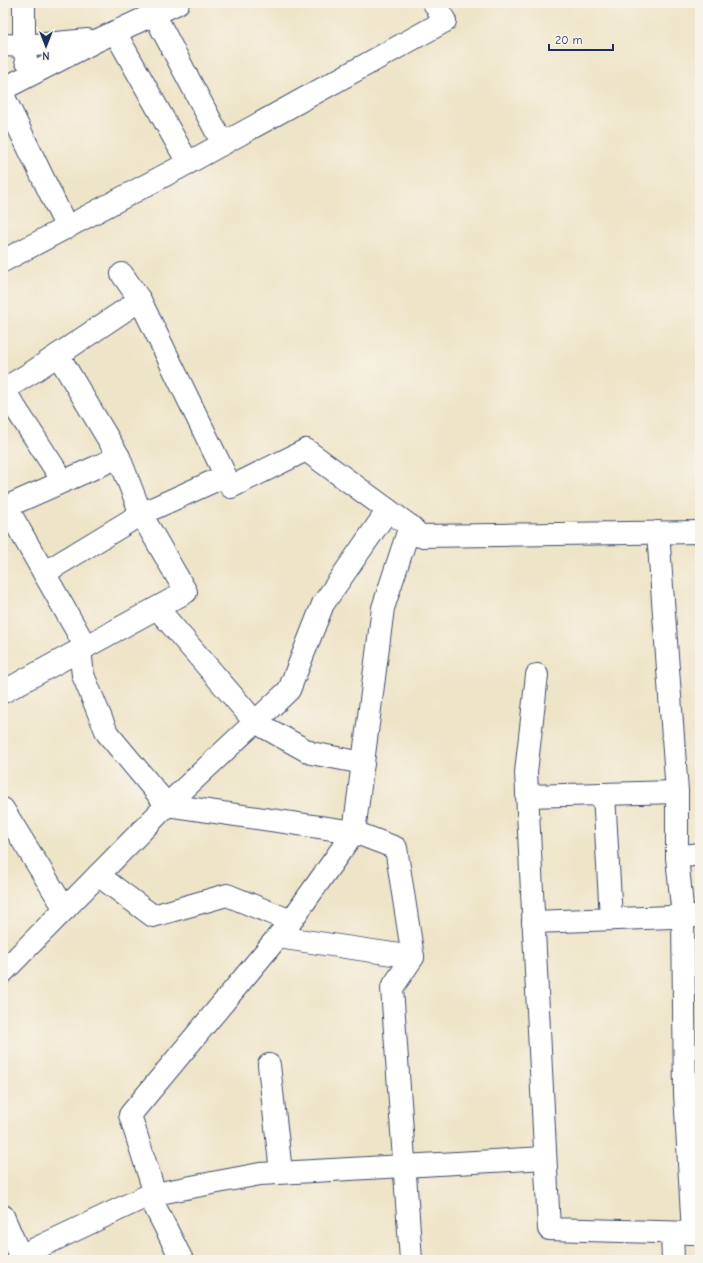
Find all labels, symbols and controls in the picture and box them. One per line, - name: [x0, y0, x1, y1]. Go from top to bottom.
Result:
- north arrow: [26, 26, 66, 66]
- scale bar: [549, 26, 613, 52]
- text: 20 m: [555, 33, 583, 47]
- text: N: [42, 49, 50, 62]

